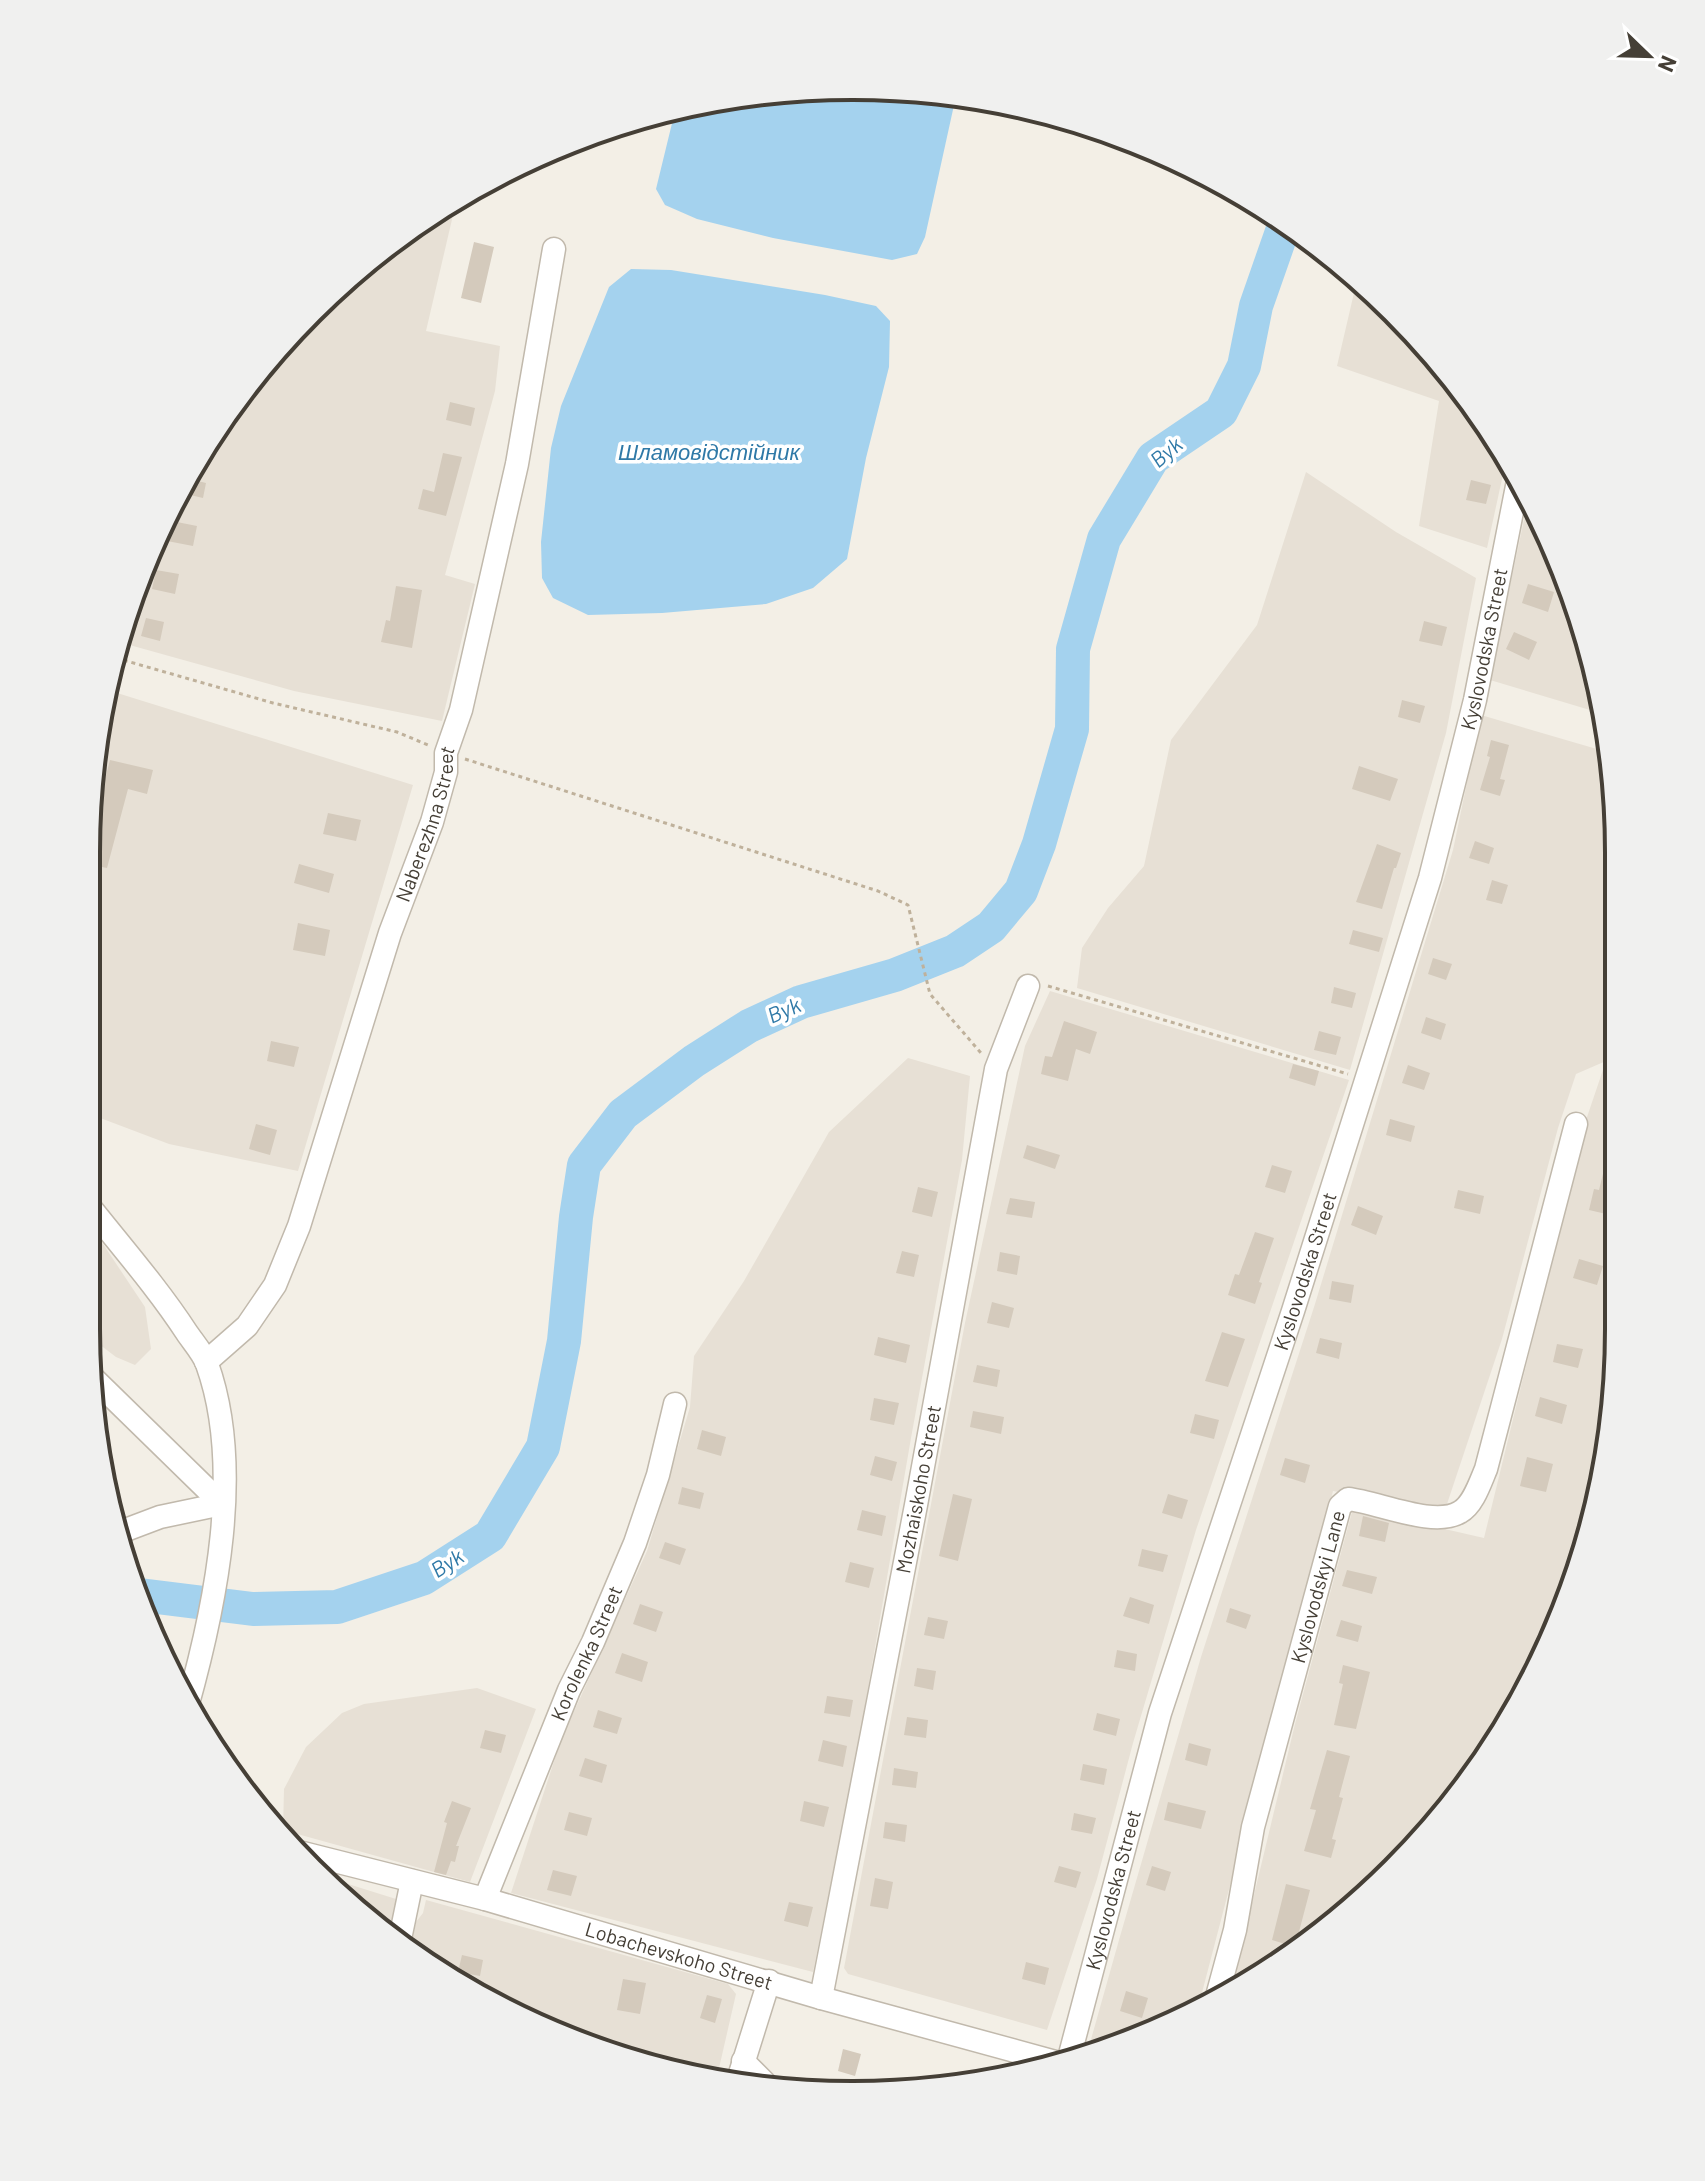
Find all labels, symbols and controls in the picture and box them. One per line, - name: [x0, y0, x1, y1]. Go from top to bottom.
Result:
- north arrow: [1609, 16, 1689, 96]
- text: N: [1654, 52, 1683, 76]
- water label: Byk: [1144, 430, 1187, 472]
- water label: Шламовідстійник: [618, 438, 802, 464]
- street label: Kyslovodska Street: [1455, 566, 1512, 732]
- street label: Naberezhna Street: [390, 742, 459, 905]
- water label: Byk: [763, 990, 805, 1028]
- street label: Kyslovodska Street: [1268, 1189, 1341, 1353]
- street label: Mozhaiskoho Street: [890, 1403, 945, 1575]
- street label: Kyslovodskyi Lane: [1285, 1508, 1349, 1665]
- water label: Byk: [425, 1542, 468, 1582]
- street label: Korolenka Street: [545, 1582, 627, 1724]
- street label: Kyslovodska Street: [1080, 1807, 1145, 1972]
- street label: Lobachevskoho Street: [583, 1916, 776, 1994]

